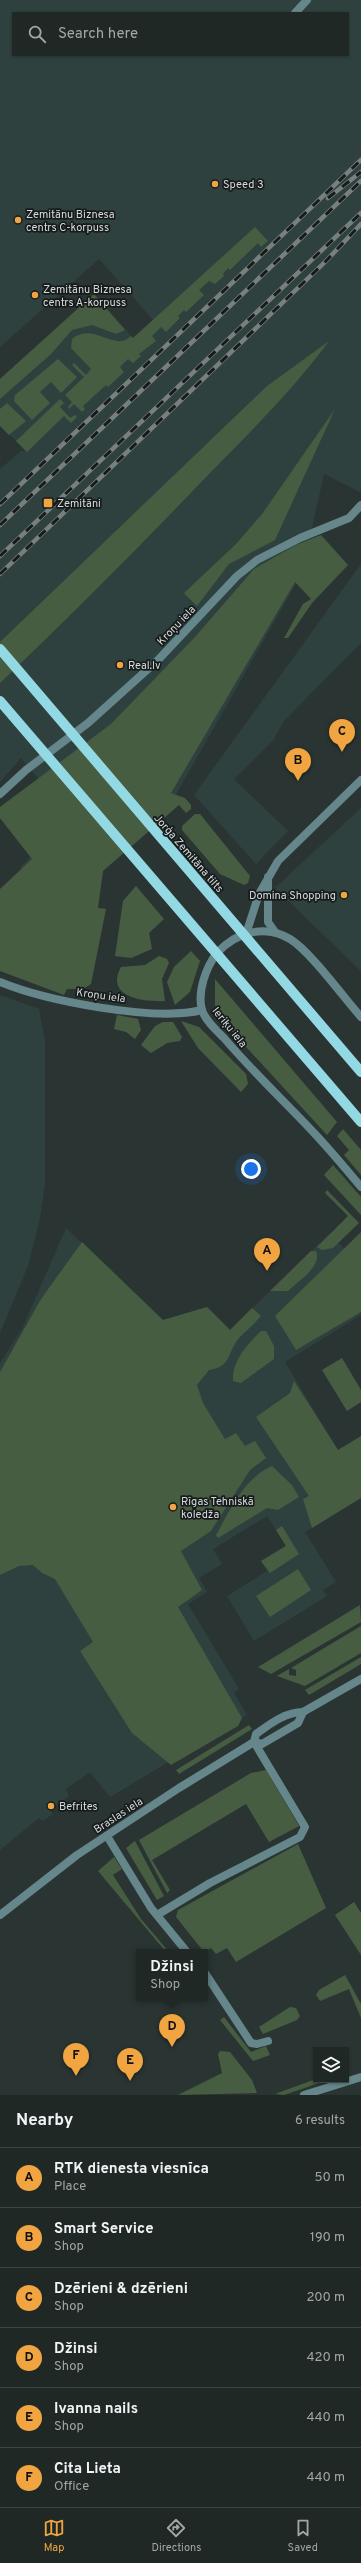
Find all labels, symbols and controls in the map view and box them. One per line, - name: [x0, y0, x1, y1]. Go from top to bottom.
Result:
- search box: [12, 12, 349, 56]
- icon: search: [26, 23, 48, 45]
- text: Search here: [58, 25, 138, 44]
- place label: Speed 3: [223, 178, 264, 192]
- marker: Speed 3: [210, 179, 220, 189]
- place label: Zemitānu Biznesa centrs C-korpuss: [26, 208, 115, 235]
- marker: Zemitānu Biznesa centrs C-korpuss: [13, 215, 23, 225]
- place label: Zemitānu Biznesa centrs A-korpuss: [43, 283, 132, 310]
- marker: Zemitānu Biznesa centrs A-korpuss: [30, 290, 40, 300]
- marker: Zemitāni: [42, 497, 54, 509]
- place label: Zemitāni: [57, 497, 101, 511]
- street label: Kroņu iela: [154, 603, 199, 648]
- place label: Real.lv: [128, 659, 161, 673]
- marker: Real.lv: [115, 660, 125, 670]
- pin: C: [329, 719, 355, 752]
- pin: B: [285, 748, 311, 781]
- street label: Jorģa Zemitāna tilts: [150, 812, 226, 896]
- place label: Domina Shopping: [249, 889, 336, 903]
- marker: Domina Shopping: [339, 890, 349, 900]
- street label: Kroņu iela: [75, 986, 127, 1006]
- street label: Ieriķu iela: [209, 1005, 250, 1051]
- your location: [241, 1159, 261, 1179]
- pin: A: [254, 1238, 280, 1271]
- place label: Rīgas Tehniskā koledža: [181, 1495, 254, 1522]
- marker: Rīgas Tehniskā koledža: [168, 1502, 178, 1512]
- street label: Braslas iela: [91, 1795, 146, 1837]
- place label: Befrites: [59, 1800, 98, 1814]
- marker: Befrites: [46, 1801, 56, 1811]
- popup: [136, 1949, 208, 2001]
- text: Džinsi: [150, 1958, 194, 1977]
- text: Shop: [150, 1977, 180, 1993]
- pin: D: [159, 2014, 185, 2047]
- pin: F: [63, 2043, 89, 2076]
- map controls: [313, 2047, 349, 2083]
- button: layers: [313, 2047, 349, 2083]
- pin: E: [117, 2048, 143, 2081]
- text: Nearby: [16, 2110, 73, 2132]
- text: 6 results: [295, 2113, 345, 2129]
- text: RTK dienesta viesnīca: [54, 2160, 209, 2179]
- text: A: [24, 2170, 34, 2186]
- text: 50 m: [315, 2170, 345, 2186]
- text: Place: [54, 2179, 86, 2195]
- text: Smart Service: [54, 2220, 154, 2239]
- text: B: [25, 2230, 33, 2246]
- text: 190 m: [310, 2230, 345, 2246]
- text: Shop: [54, 2239, 84, 2255]
- text: Dzērieni & dzērieni: [54, 2280, 188, 2299]
- text: C: [25, 2290, 33, 2306]
- text: 200 m: [306, 2290, 345, 2306]
- text: Shop: [54, 2299, 84, 2315]
- text: Džinsi: [54, 2340, 98, 2359]
- text: D: [24, 2350, 34, 2366]
- text: 420 m: [307, 2350, 345, 2366]
- text: Shop: [54, 2359, 84, 2375]
- text: Ivanna nails: [54, 2400, 138, 2419]
- text: E: [25, 2410, 33, 2426]
- text: 440 m: [306, 2410, 345, 2426]
- text: Shop: [54, 2419, 84, 2435]
- text: Cita Lieta: [54, 2460, 121, 2479]
- text: F: [25, 2470, 33, 2486]
- text: 440 m: [306, 2470, 345, 2486]
- text: Office: [54, 2479, 89, 2495]
- tab: Map: [43, 2517, 65, 2555]
- tab: Directions: [151, 2517, 201, 2555]
- tab: Saved: [288, 2517, 318, 2555]

